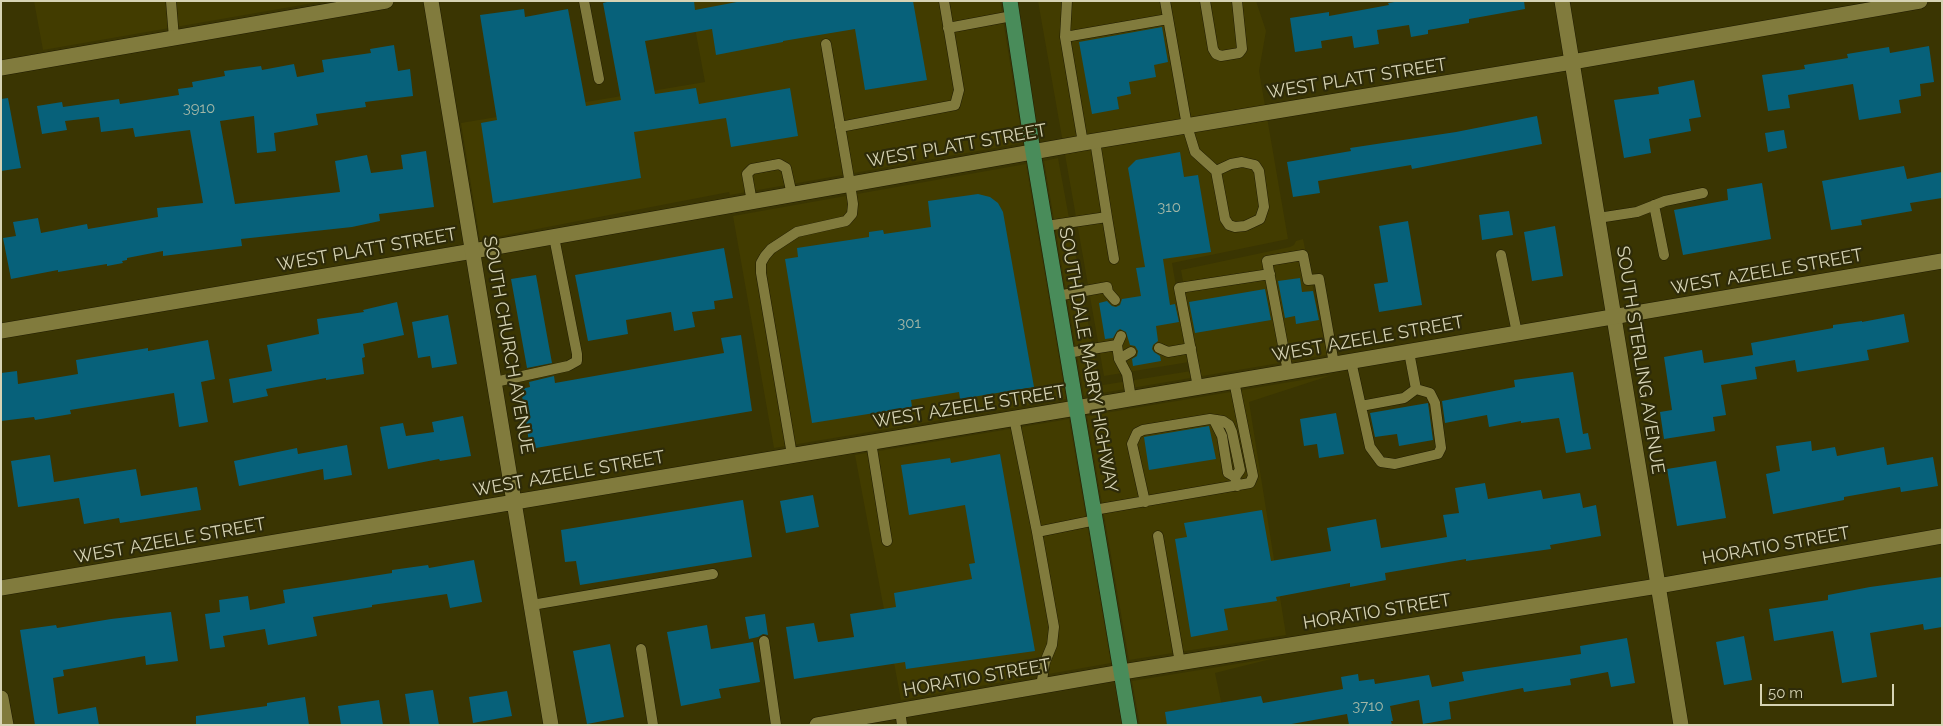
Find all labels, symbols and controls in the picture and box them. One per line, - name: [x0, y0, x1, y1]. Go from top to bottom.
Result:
- street label: WEST PLATT STREET: [1265, 54, 1449, 104]
- house number: 3910: [183, 99, 215, 117]
- street label: WEST PLATT STREET: [866, 120, 1048, 172]
- house number: 310: [1157, 198, 1181, 216]
- street label: WEST PLATT STREET: [276, 224, 458, 276]
- street label: SOUTH DALE MABRY HIGHWAY: [1054, 226, 1122, 494]
- street label: SOUTH CHURCH AVENUE: [478, 234, 538, 456]
- street label: SOUTH STERLING AVENUE: [1611, 244, 1669, 476]
- street label: WEST AZEELE STREET: [1670, 245, 1864, 299]
- street label: WEST AZEELE STREET: [1271, 312, 1465, 366]
- house number: 301: [897, 314, 921, 332]
- street label: WEST AZEELE STREET: [871, 381, 1067, 433]
- street label: WEST AZEELE STREET: [472, 447, 666, 501]
- street label: WEST AZEELE STREET: [73, 514, 267, 568]
- street label: HORATIO STREET: [1700, 522, 1852, 570]
- street label: HORATIO STREET: [1301, 590, 1453, 634]
- street label: HORATIO STREET: [901, 654, 1053, 702]
- scale bar: [1763, 674, 1897, 706]
- text: 50 m: [1768, 684, 1803, 702]
- house number: 3710: [1352, 697, 1384, 715]

